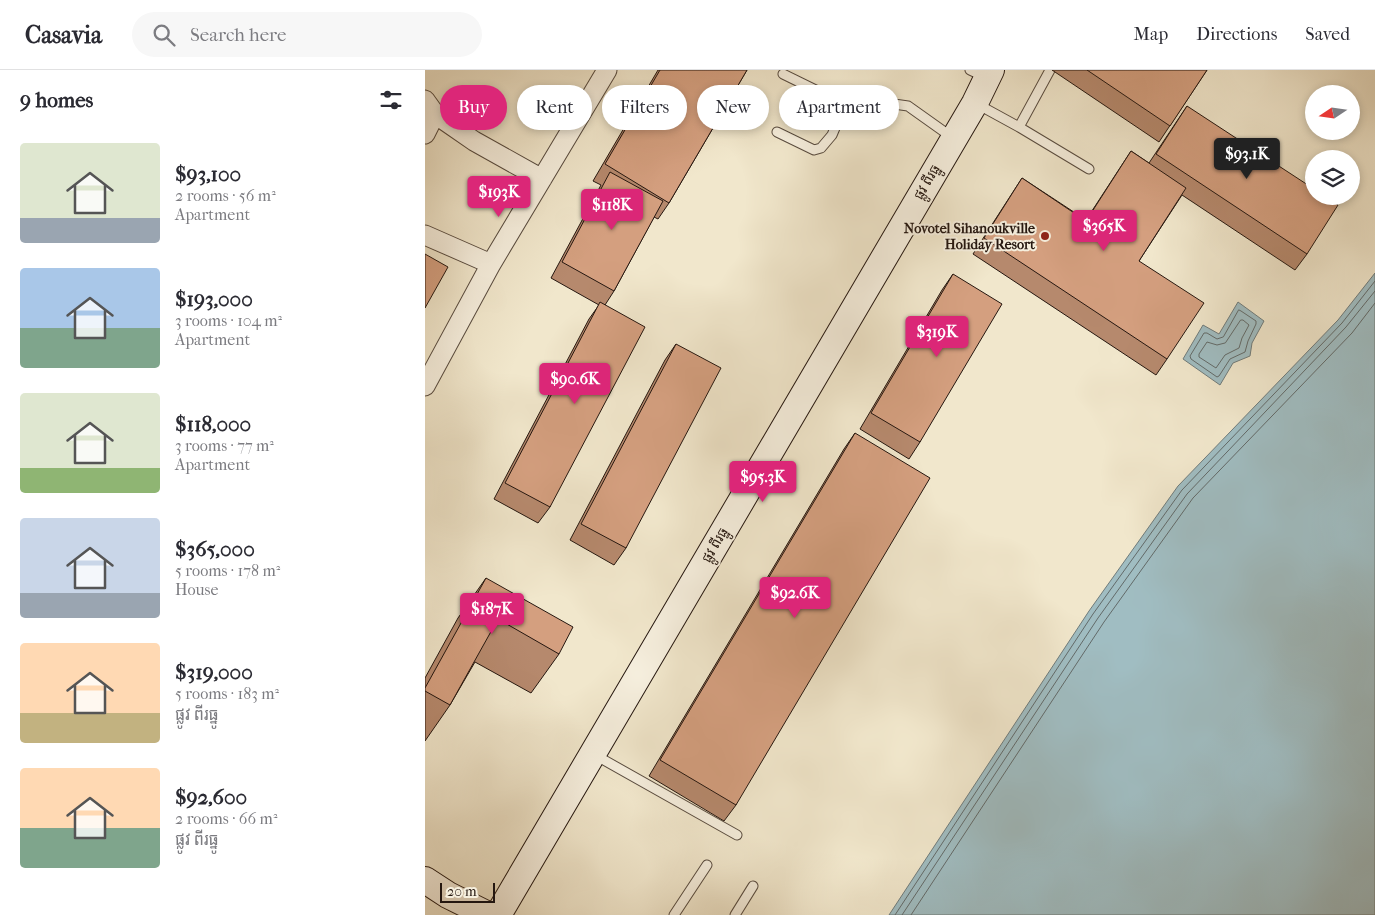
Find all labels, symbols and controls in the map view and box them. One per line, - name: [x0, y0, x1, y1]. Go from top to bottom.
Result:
- search box: [132, 12, 482, 57]
- text: Casavia: [25, 21, 102, 49]
- icon: search: [150, 21, 178, 49]
- text: Search here: [190, 24, 286, 46]
- text: Map: [1134, 24, 1168, 45]
- text: Directions: [1196, 24, 1277, 45]
- text: Saved: [1305, 24, 1350, 45]
- chip: Buy: [440, 85, 507, 130]
- chip: Rent: [517, 85, 592, 130]
- chip: Filters: [602, 85, 687, 130]
- chip: New: [697, 85, 769, 130]
- chip: Apartment: [779, 85, 899, 130]
- north arrow: [1305, 85, 1360, 140]
- map controls: [1305, 85, 1360, 205]
- icon: filters: [377, 86, 405, 114]
- text: 9 homes: [20, 88, 93, 112]
- pin: $93.1K: [1206, 138, 1288, 180]
- text: $93.1K: [1225, 144, 1269, 163]
- button: layers: [1305, 150, 1360, 205]
- street label: ផ្លូវ ពីរធ្នូ: [910, 161, 947, 204]
- text: $93,100: [175, 162, 241, 186]
- icon: home: [60, 163, 120, 223]
- pin: $193K: [464, 176, 534, 218]
- text: $193K: [478, 182, 520, 201]
- text: 2 rooms · 56 m²: [175, 186, 276, 205]
- pin: $118K: [577, 189, 647, 231]
- text: $118K: [592, 195, 632, 214]
- text: Apartment: [175, 205, 250, 224]
- pin: $365K: [1069, 210, 1139, 252]
- text: $365K: [1083, 216, 1125, 235]
- place label: Novotel Sihanoukville Holiday Resort: [904, 220, 1036, 253]
- marker: Novotel Sihanoukville Holiday Resort: [1039, 230, 1051, 242]
- text: $193,000: [175, 287, 253, 311]
- icon: home: [60, 288, 120, 348]
- text: 3 rooms · 104 m²: [175, 311, 282, 330]
- pin: $319K: [902, 316, 972, 358]
- text: $319K: [916, 322, 958, 341]
- text: Apartment: [175, 330, 250, 349]
- pin: $90.6K: [534, 362, 616, 405]
- text: $90.6K: [550, 369, 600, 388]
- text: $118,000: [175, 412, 251, 436]
- icon: home: [60, 413, 120, 473]
- text: 3 rooms · 77 m²: [175, 436, 274, 455]
- text: Apartment: [175, 455, 250, 474]
- pin: $95.3K: [722, 460, 804, 503]
- text: $95.3K: [740, 467, 786, 486]
- street label: ផ្លូវ ពីរធ្នូ: [698, 524, 735, 567]
- text: $365,000: [175, 537, 255, 561]
- icon: home: [60, 538, 120, 598]
- text: 5 rooms · 178 m²: [175, 561, 280, 580]
- pin: $92.6K: [754, 576, 836, 619]
- text: House: [175, 580, 218, 599]
- text: $92.6K: [771, 583, 819, 602]
- pin: $187K: [457, 592, 527, 635]
- text: $187K: [471, 599, 513, 618]
- text: $319,000: [175, 660, 253, 684]
- icon: home: [60, 663, 120, 723]
- text: 5 rooms · 183 m²: [175, 684, 279, 703]
- text: ផ្លូវ ពីរធ្នូ: [175, 705, 219, 724]
- text: $92,600: [175, 785, 247, 809]
- icon: home: [60, 788, 120, 848]
- text: 2 rooms · 66 m²: [175, 809, 277, 828]
- text: ផ្លូវ ពីរធ្នូ: [175, 830, 219, 849]
- scale bar: [440, 880, 495, 903]
- text: 20 m: [447, 883, 477, 900]

